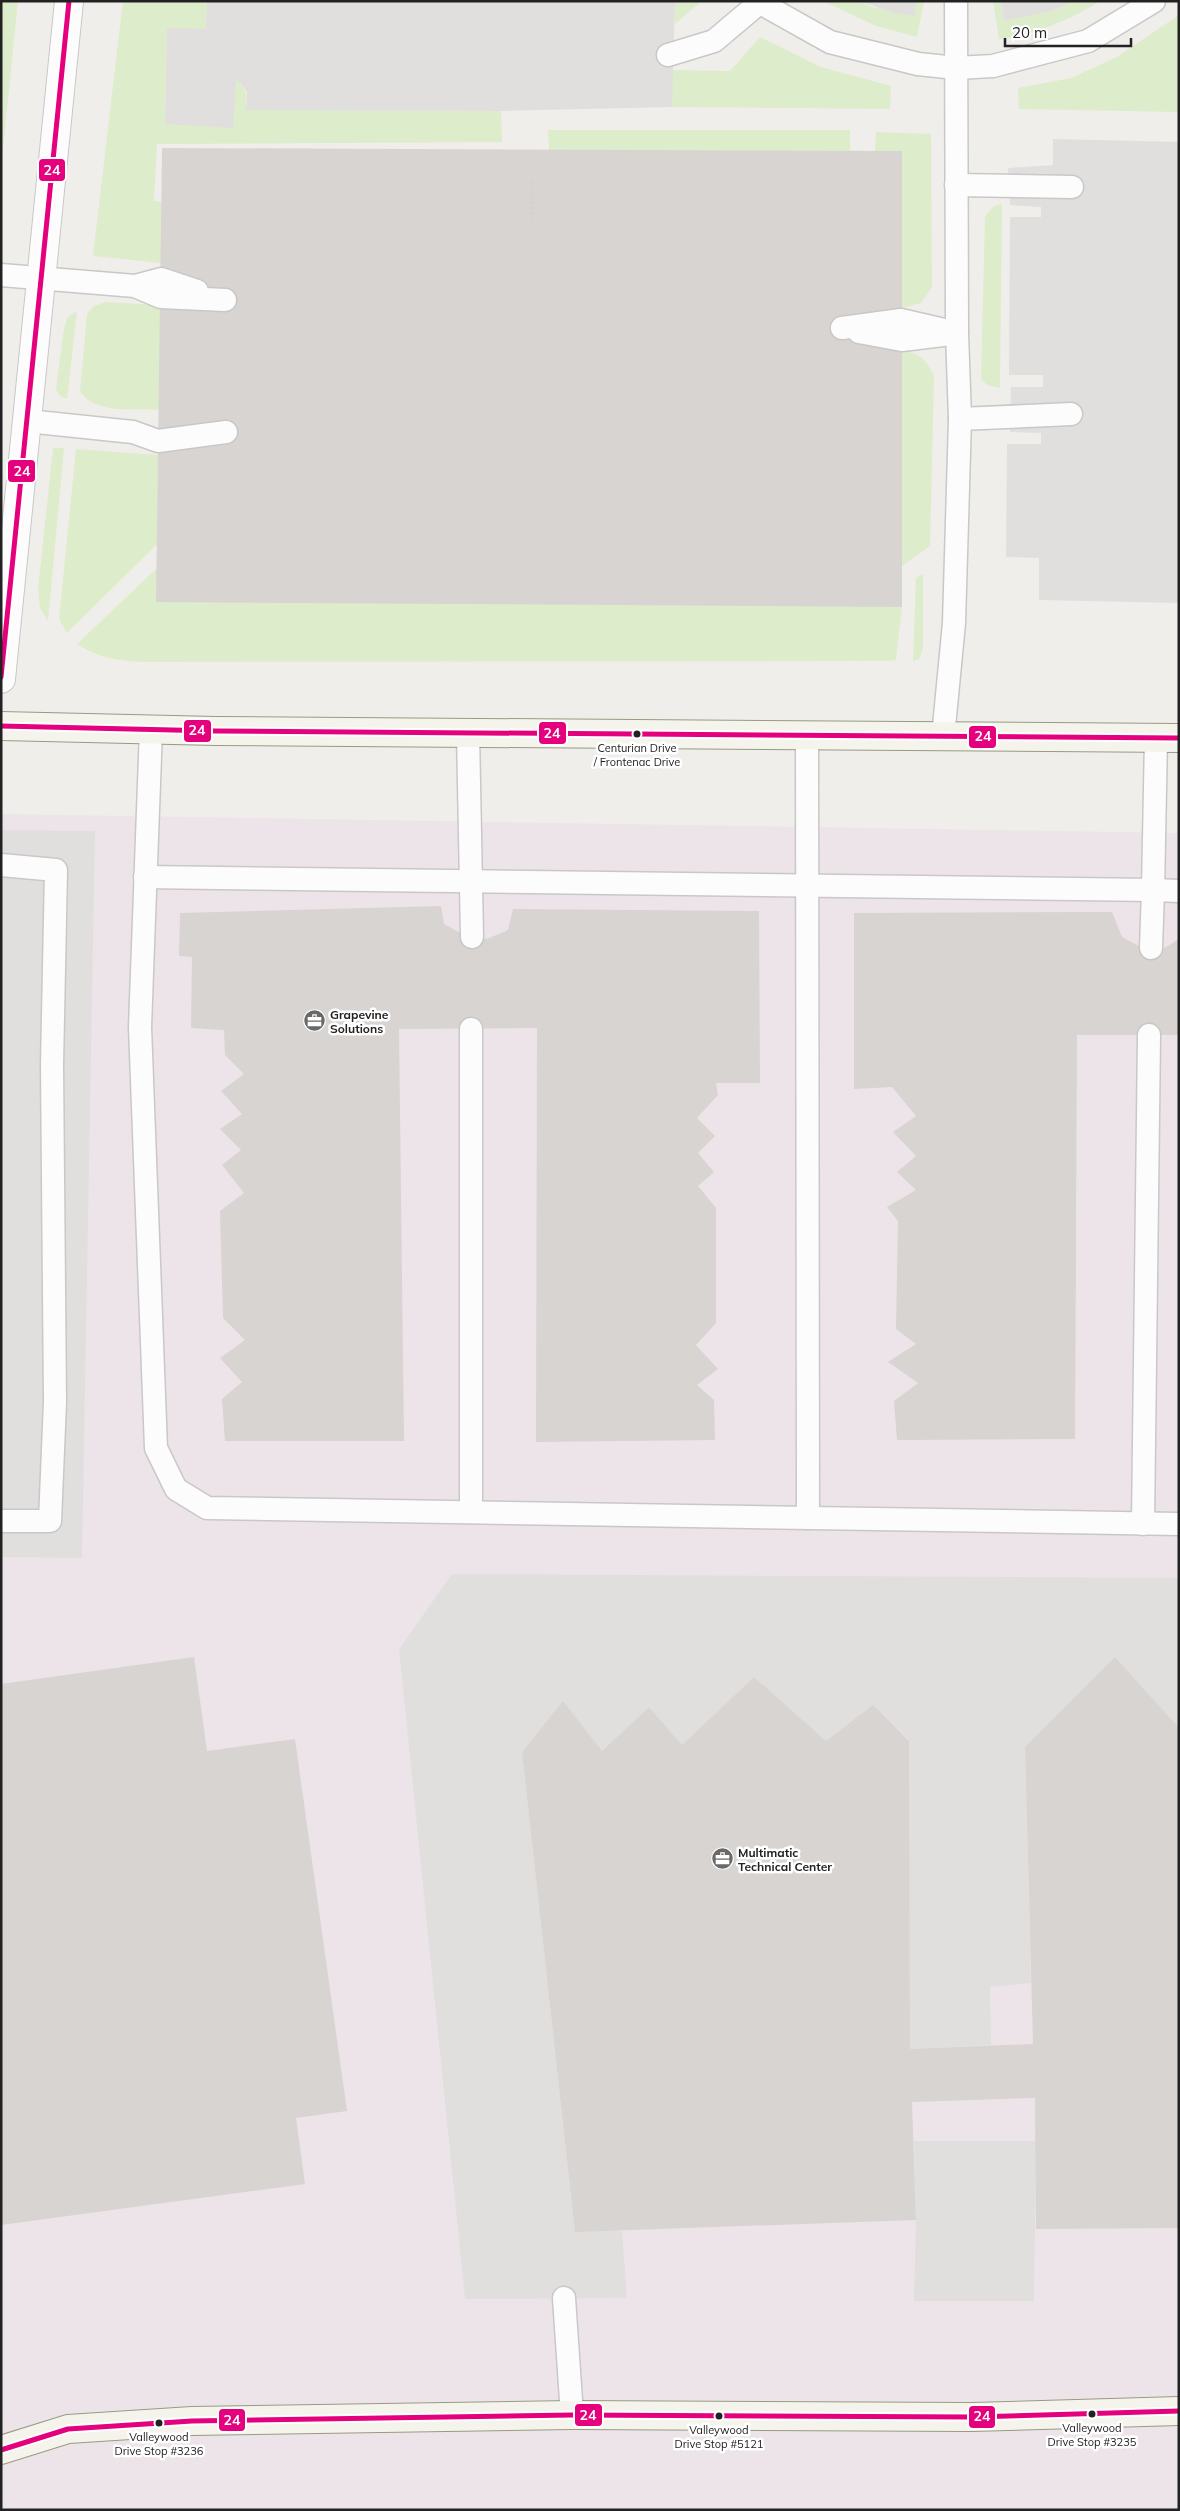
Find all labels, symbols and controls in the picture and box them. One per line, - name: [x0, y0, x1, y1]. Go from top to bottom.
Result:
- scale bar: [1005, 15, 1131, 47]
- text: 20 m: [1012, 23, 1047, 42]
- line badge: 24: [38, 158, 66, 182]
- text: 24: [44, 161, 61, 179]
- line badge: 24: [7, 459, 36, 483]
- text: 24: [14, 462, 31, 480]
- line badge: 24: [183, 719, 212, 743]
- text: 24: [189, 721, 206, 739]
- line badge: 24: [538, 721, 567, 745]
- text: 24: [544, 724, 561, 742]
- line badge: 24: [968, 725, 997, 749]
- text: 24: [975, 727, 992, 745]
- marker: Centurian Drive / Frontenac Drive: [632, 729, 642, 739]
- place label: Centurian Drive / Frontenac Drive: [593, 741, 680, 769]
- place label: Grapevine Solutions: [330, 1007, 389, 1036]
- office icon: Grapevine Solutions: [302, 1009, 326, 1033]
- place label: Multimatic Technical Center: [738, 1845, 832, 1874]
- office icon: Multimatic Technical Center: [710, 1847, 734, 1871]
- line badge: 24: [574, 2403, 603, 2427]
- line badge: 24: [968, 2405, 996, 2429]
- text: 24: [580, 2406, 597, 2424]
- text: 24: [974, 2407, 991, 2425]
- line badge: 24: [218, 2408, 246, 2432]
- marker: Valleywood Drive Stop #3235: [1087, 2409, 1097, 2419]
- text: 24: [224, 2411, 241, 2429]
- marker: Valleywood Drive Stop #5121: [714, 2411, 724, 2421]
- marker: Valleywood Drive Stop #3236: [154, 2418, 164, 2428]
- place label: Valleywood Drive Stop #3235: [1048, 2421, 1137, 2449]
- place label: Valleywood Drive Stop #5121: [675, 2423, 763, 2451]
- place label: Valleywood Drive Stop #3236: [115, 2430, 204, 2458]

